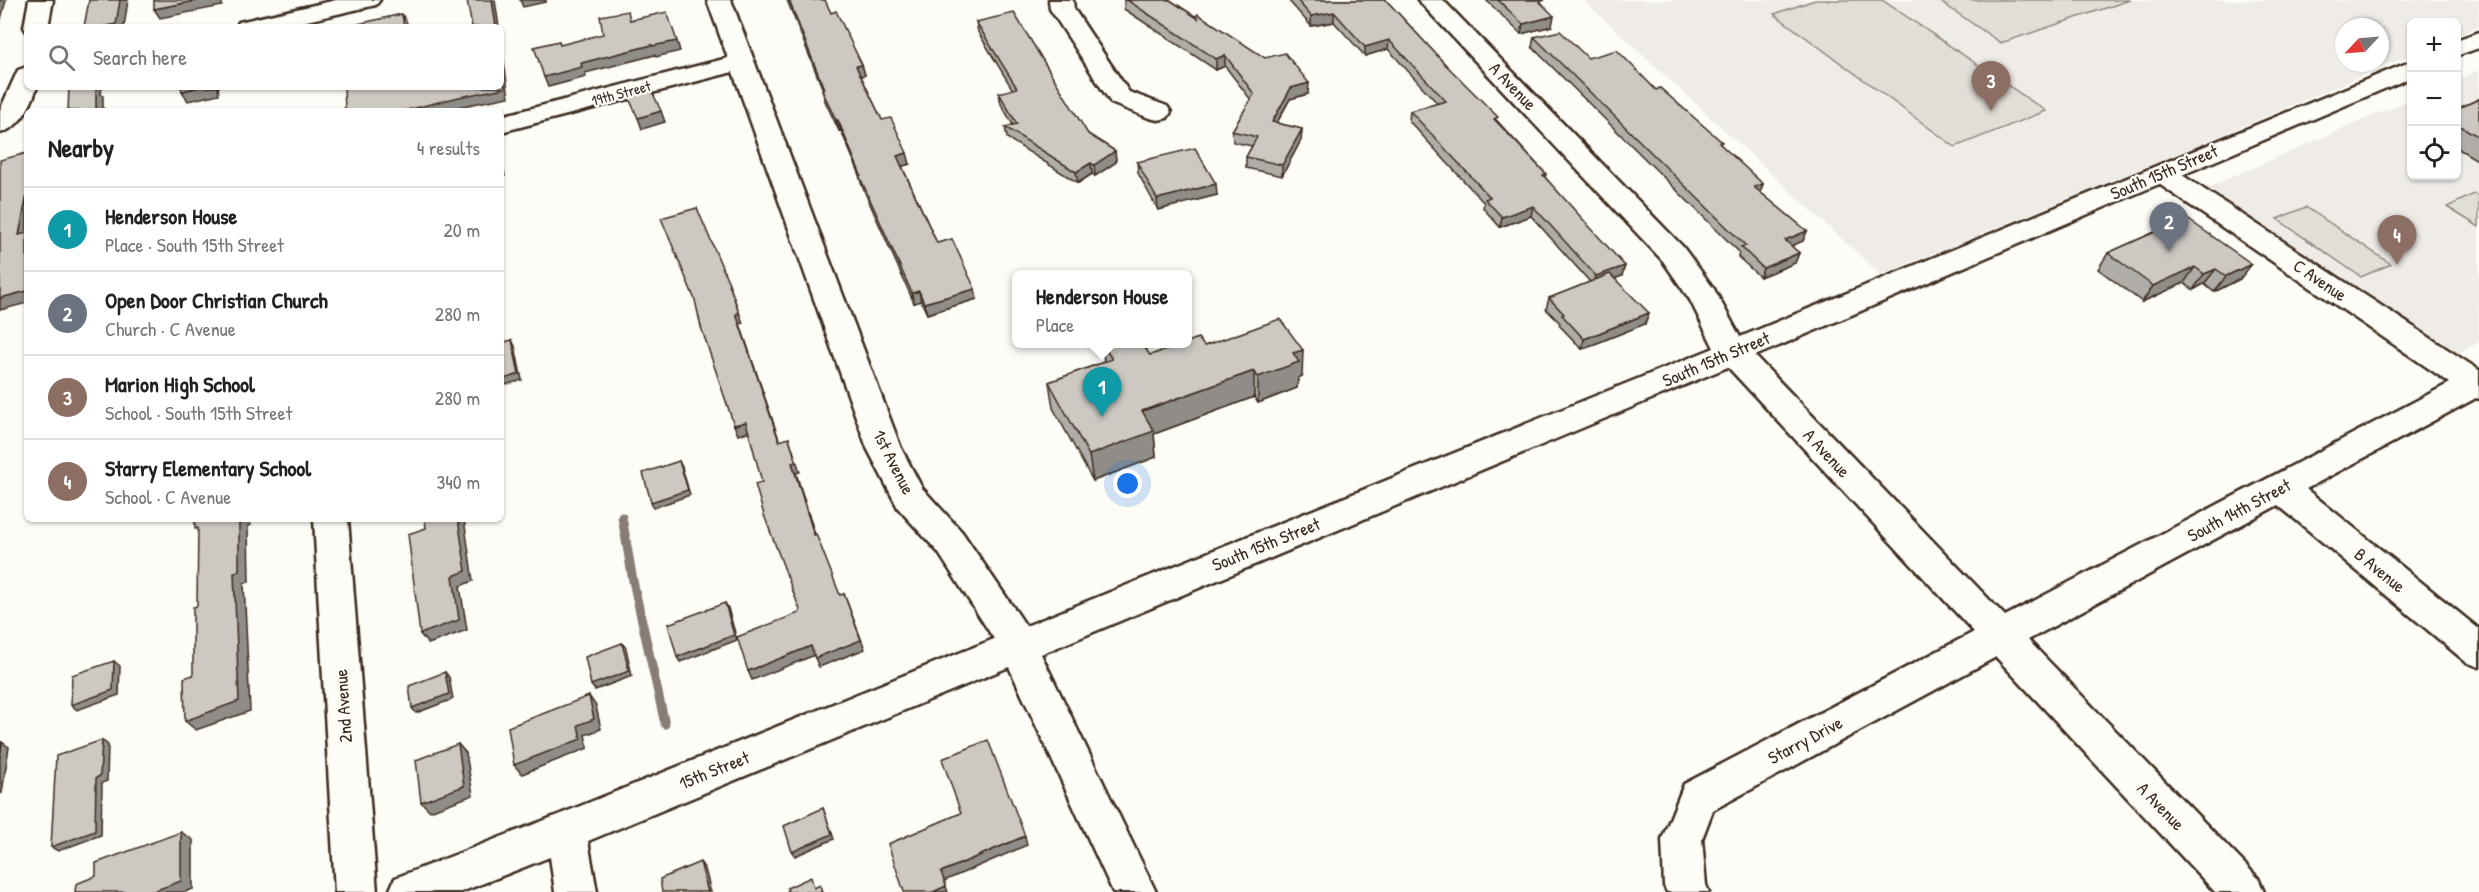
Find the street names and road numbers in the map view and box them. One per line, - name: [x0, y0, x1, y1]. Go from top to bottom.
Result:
- street label: A Avenue: [1484, 56, 1542, 116]
- street label: 19th Street: [589, 75, 654, 111]
- street label: South 15th Street: [2106, 138, 2222, 206]
- street label: C Avenue: [2288, 253, 2352, 307]
- street label: South 15th Street: [1658, 325, 1774, 393]
- street label: A Avenue: [1798, 423, 1856, 483]
- street label: 1st Avenue: [867, 425, 921, 499]
- street label: South 14th Street: [2183, 472, 2296, 548]
- street label: South 15th Street: [1208, 511, 1325, 577]
- street label: B Avenue: [2349, 542, 2411, 598]
- street label: 2nd Avenue: [328, 669, 358, 743]
- street label: Starry Drive: [1763, 710, 1847, 770]
- street label: 15th Street: [675, 744, 754, 795]
- street label: A Avenue: [2132, 776, 2190, 836]

